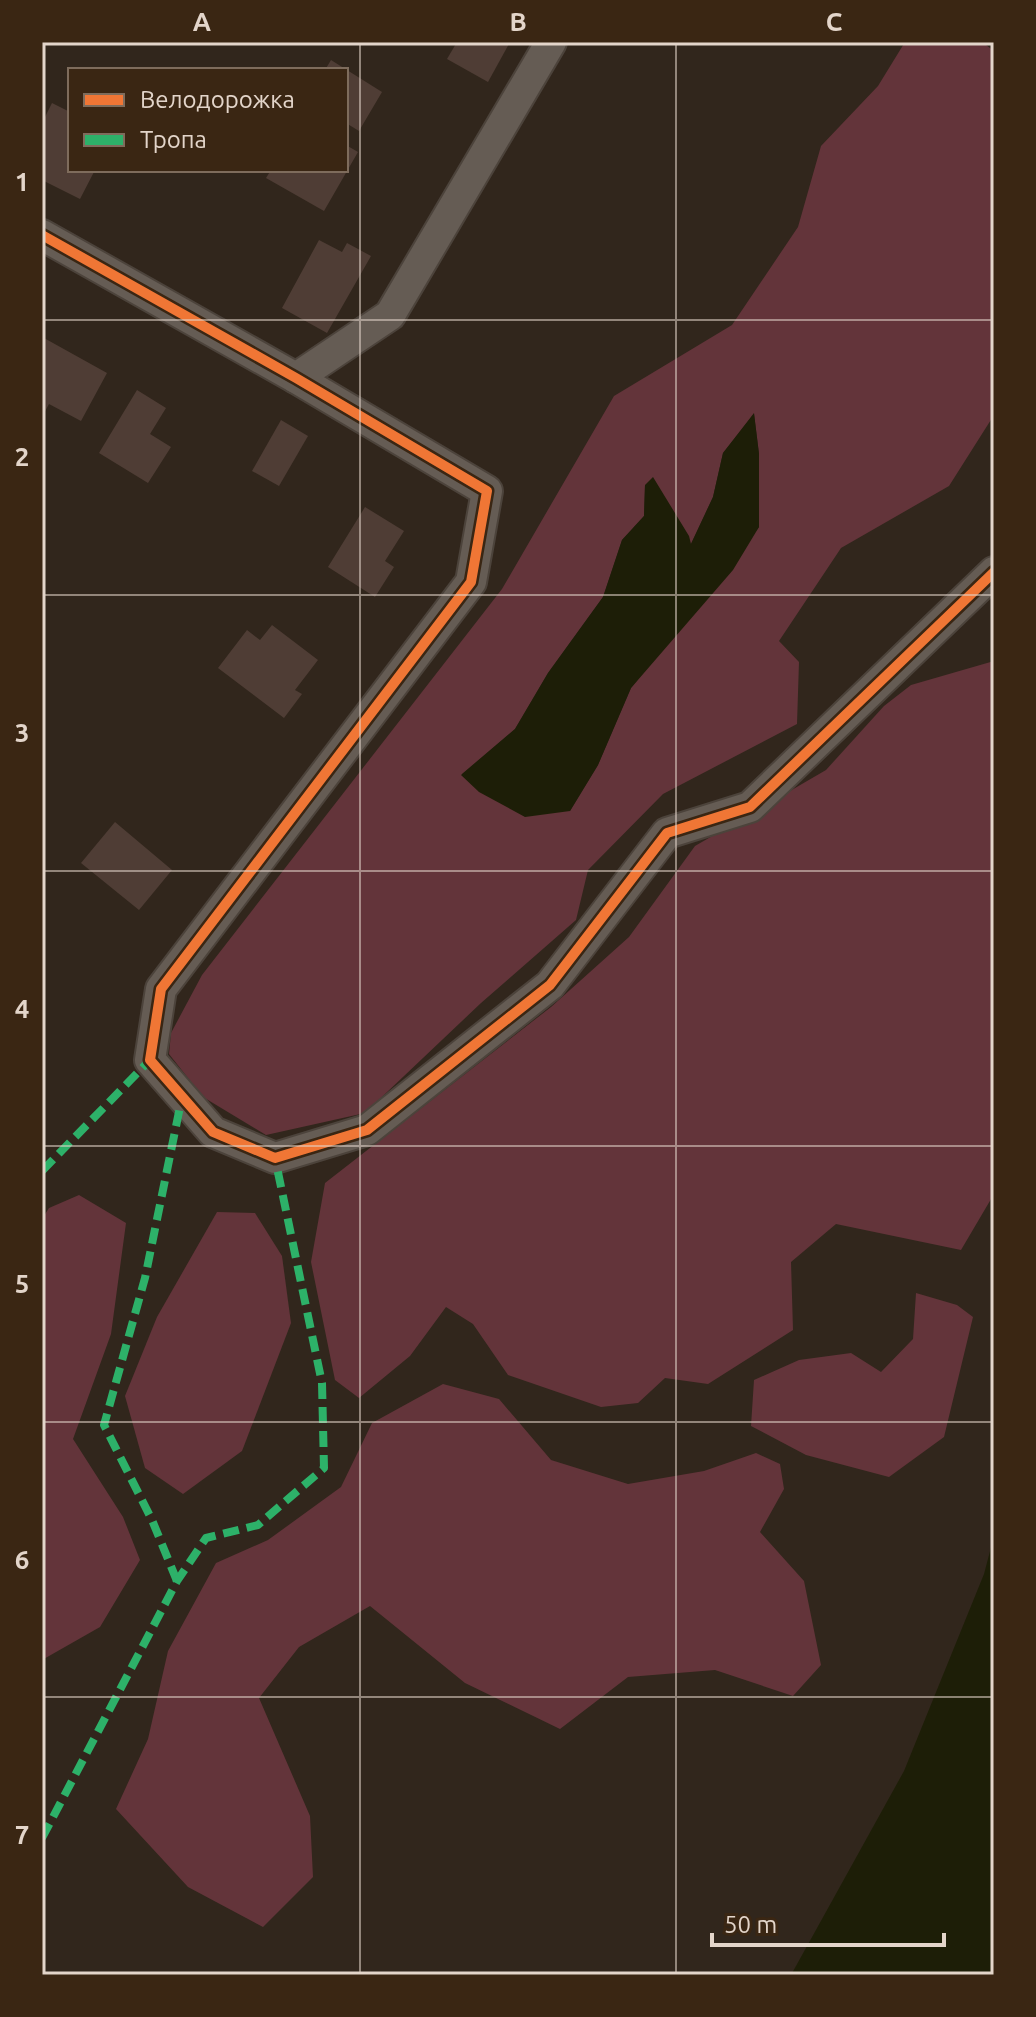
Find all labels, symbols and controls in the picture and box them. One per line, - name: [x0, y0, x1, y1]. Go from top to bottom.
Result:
- text: A: [193, 7, 212, 36]
- text: B: [509, 7, 527, 36]
- text: C: [826, 7, 843, 36]
- legend: [68, 68, 348, 172]
- text: Велодорожка: [140, 86, 295, 113]
- text: Тропа: [140, 126, 207, 153]
- text: 1: [15, 167, 29, 196]
- text: 2: [15, 442, 29, 471]
- text: 3: [15, 718, 29, 747]
- text: 4: [15, 994, 29, 1023]
- text: 5: [15, 1269, 29, 1298]
- text: 6: [15, 1545, 29, 1574]
- text: 7: [15, 1820, 29, 1849]
- scale bar: [712, 1897, 944, 1947]
- text: 50 m: [724, 1911, 777, 1938]

